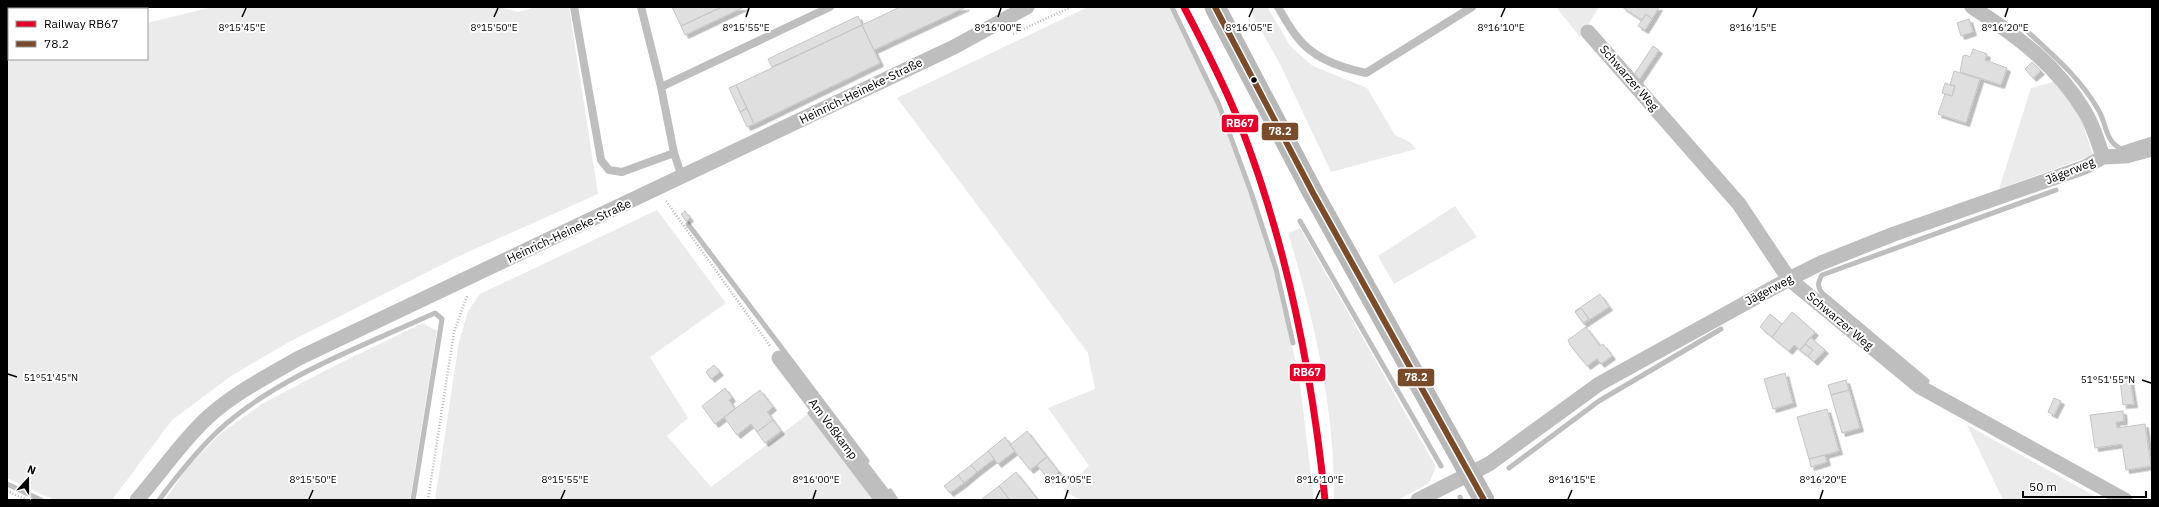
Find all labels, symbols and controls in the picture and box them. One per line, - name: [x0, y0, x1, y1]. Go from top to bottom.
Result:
- legend: [8, 8, 148, 60]
- text: Railway RB67: [44, 16, 118, 31]
- text: 8°15'45"E: [218, 21, 266, 34]
- text: 8°15'50"E: [470, 21, 518, 34]
- text: 8°15'55"E: [722, 21, 770, 34]
- text: 8°16'00"E: [974, 21, 1022, 34]
- text: 8°16'05"E: [1225, 21, 1273, 34]
- text: 8°16'10"E: [1477, 21, 1525, 34]
- text: 8°16'15"E: [1729, 21, 1777, 34]
- text: 8°16'20"E: [1981, 21, 2029, 34]
- text: 78.2: [44, 36, 69, 51]
- street label: Schwarzer Weg: [1597, 42, 1662, 114]
- street label: Heinrich-Heineke-Straße: [797, 54, 925, 127]
- unlabelled marker: [1249, 75, 1259, 85]
- line badge: RB67: [1221, 114, 1259, 133]
- text: RB67: [1226, 116, 1254, 130]
- line badge: 78.2: [1261, 122, 1299, 141]
- text: 78.2: [1268, 124, 1292, 138]
- street label: Jägerweg: [2043, 154, 2097, 187]
- street label: Heinrich-Heineke-Straße: [504, 195, 634, 266]
- street label: Jägerweg: [1742, 270, 1796, 308]
- street label: Schwarzer Weg: [1804, 288, 1877, 353]
- line badge: RB67: [1289, 363, 1326, 382]
- text: RB67: [1293, 365, 1321, 379]
- line badge: 78.2: [1397, 368, 1435, 387]
- text: 78.2: [1404, 370, 1428, 384]
- text: 51°51'45"N: [24, 371, 78, 384]
- text: 51°51'55"N: [2081, 373, 2135, 386]
- street label: Am Voßkamp: [806, 395, 861, 462]
- north arrow: [8, 459, 48, 499]
- text: N: [25, 462, 38, 478]
- text: 8°15'50"E: [289, 473, 337, 486]
- text: 8°15'55"E: [541, 473, 589, 486]
- text: 8°16'00"E: [792, 473, 840, 486]
- text: 8°16'05"E: [1044, 473, 1092, 486]
- text: 8°16'10"E: [1296, 473, 1344, 486]
- text: 8°16'15"E: [1548, 473, 1596, 486]
- text: 8°16'20"E: [1799, 473, 1847, 486]
- scale bar: [2023, 473, 2146, 499]
- text: 50 m: [2029, 479, 2057, 494]

